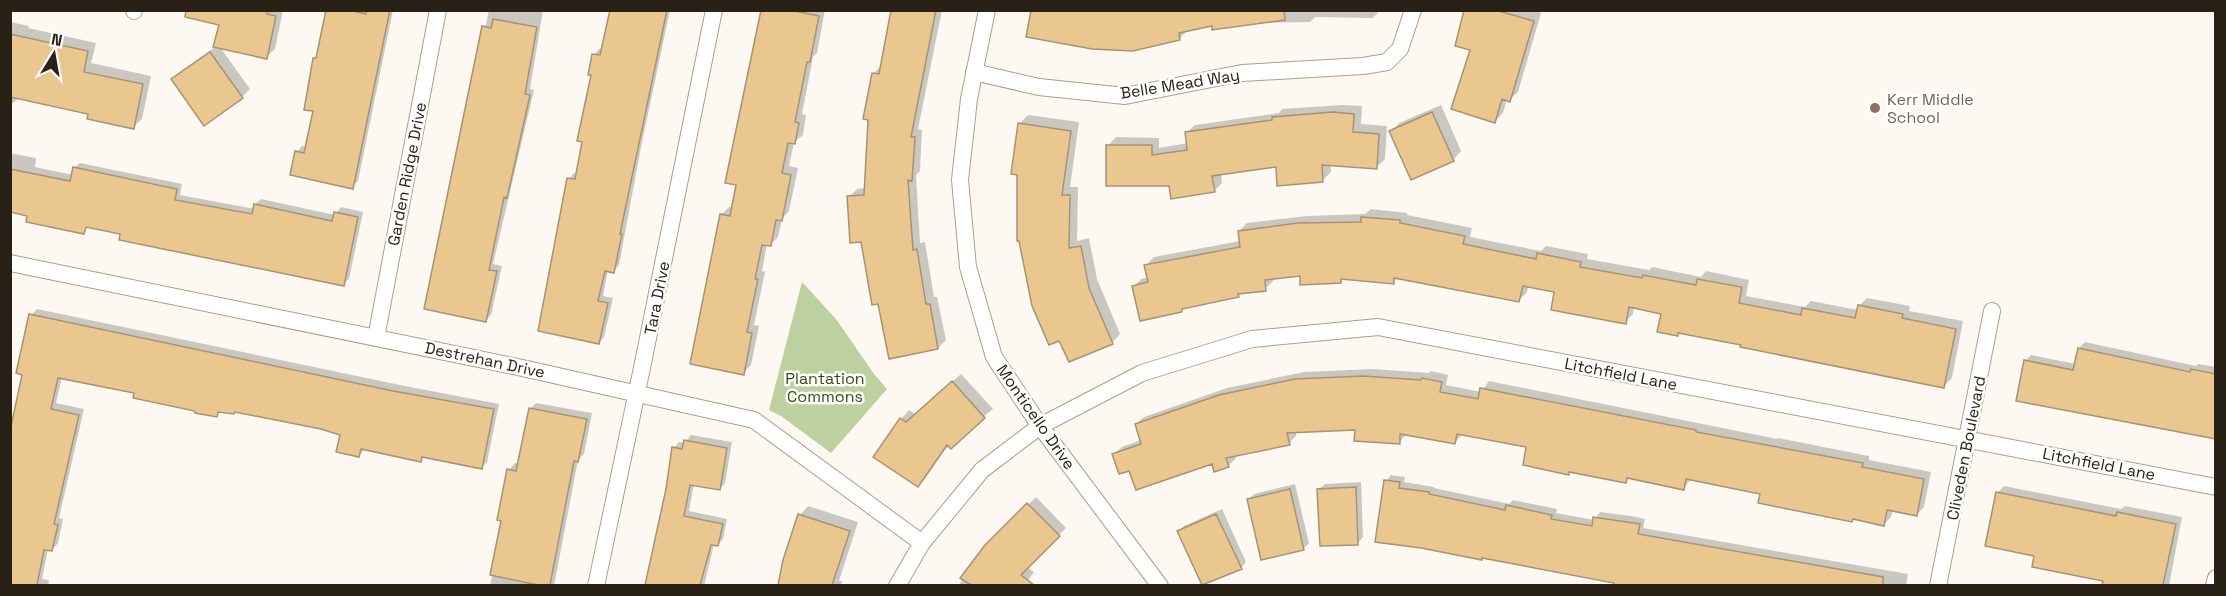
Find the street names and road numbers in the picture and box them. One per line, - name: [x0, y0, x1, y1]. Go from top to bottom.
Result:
- street label: Belle Mead Way: [1119, 64, 1241, 104]
- street label: Garden Ridge Drive: [383, 100, 431, 248]
- street label: Tara Drive: [640, 259, 674, 337]
- street label: Destrehan Drive: [423, 337, 547, 383]
- street label: Litchfield Lane: [1563, 353, 1679, 395]
- street label: Monticello Drive: [992, 360, 1080, 474]
- street label: Cliveden Boulevard: [1942, 374, 1990, 522]
- street label: Litchfield Lane: [2041, 443, 2157, 485]

